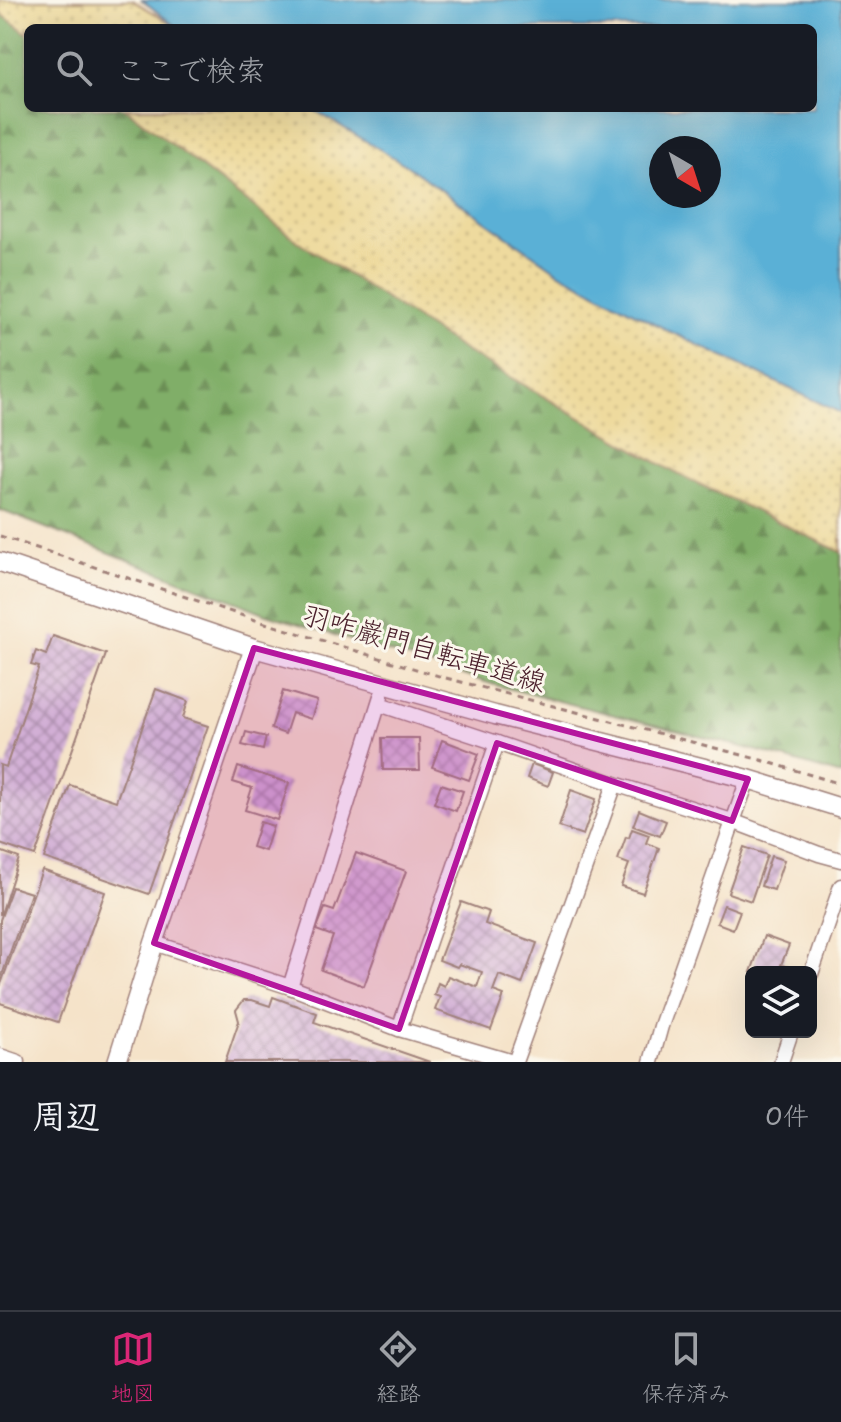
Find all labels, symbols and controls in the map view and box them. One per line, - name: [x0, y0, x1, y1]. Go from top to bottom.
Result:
- search box: [24, 24, 817, 112]
- icon: search: [52, 46, 96, 90]
- text: ここで検索: [116, 50, 266, 91]
- north arrow: [649, 136, 721, 208]
- street label: 羽咋巌門自転車道線: [298, 595, 550, 701]
- map controls: [745, 966, 817, 1038]
- button: layers: [745, 966, 817, 1038]
- text: 周辺: [32, 1093, 100, 1139]
- text: 0件: [765, 1098, 809, 1133]
- tab: 地図: [111, 1327, 155, 1408]
- tab: 経路: [376, 1327, 420, 1408]
- tab: 保存済み: [642, 1327, 730, 1408]

